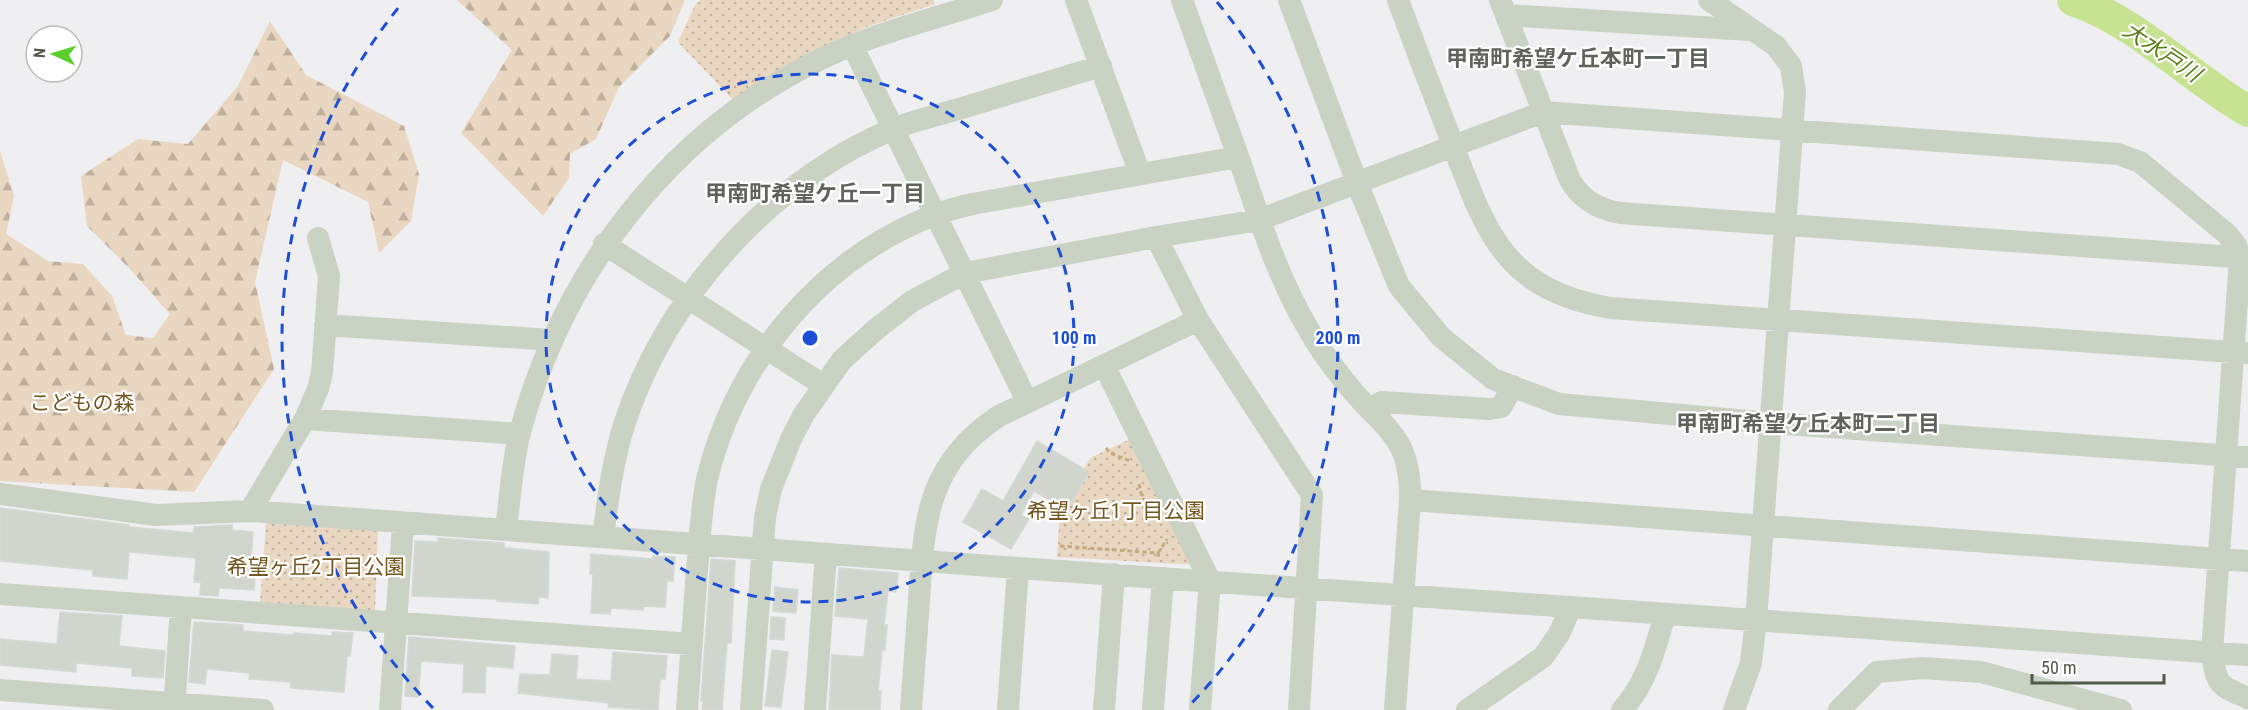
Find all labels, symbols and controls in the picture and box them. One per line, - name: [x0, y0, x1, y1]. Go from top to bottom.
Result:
- water label: 大水戸川: [2119, 17, 2207, 88]
- north arrow: [24, 24, 84, 84]
- district label: 甲南町希望ケ丘本町一丁目: [1446, 46, 1710, 71]
- text: N: [30, 47, 49, 59]
- district label: 甲南町希望ケ丘一丁目: [705, 181, 925, 206]
- text: 100 m: [1052, 327, 1096, 348]
- text: 200 m: [1316, 327, 1360, 348]
- centre of rings: [800, 328, 820, 348]
- park label: こどもの森: [30, 391, 135, 415]
- district label: 甲南町希望ケ丘本町二丁目: [1676, 411, 1940, 436]
- park label: 希望ヶ丘1丁目公園: [1027, 499, 1205, 523]
- park label: 希望ヶ丘2丁目公園: [227, 555, 405, 579]
- scale bar: [2032, 647, 2164, 685]
- text: 50 m: [2041, 657, 2076, 678]

